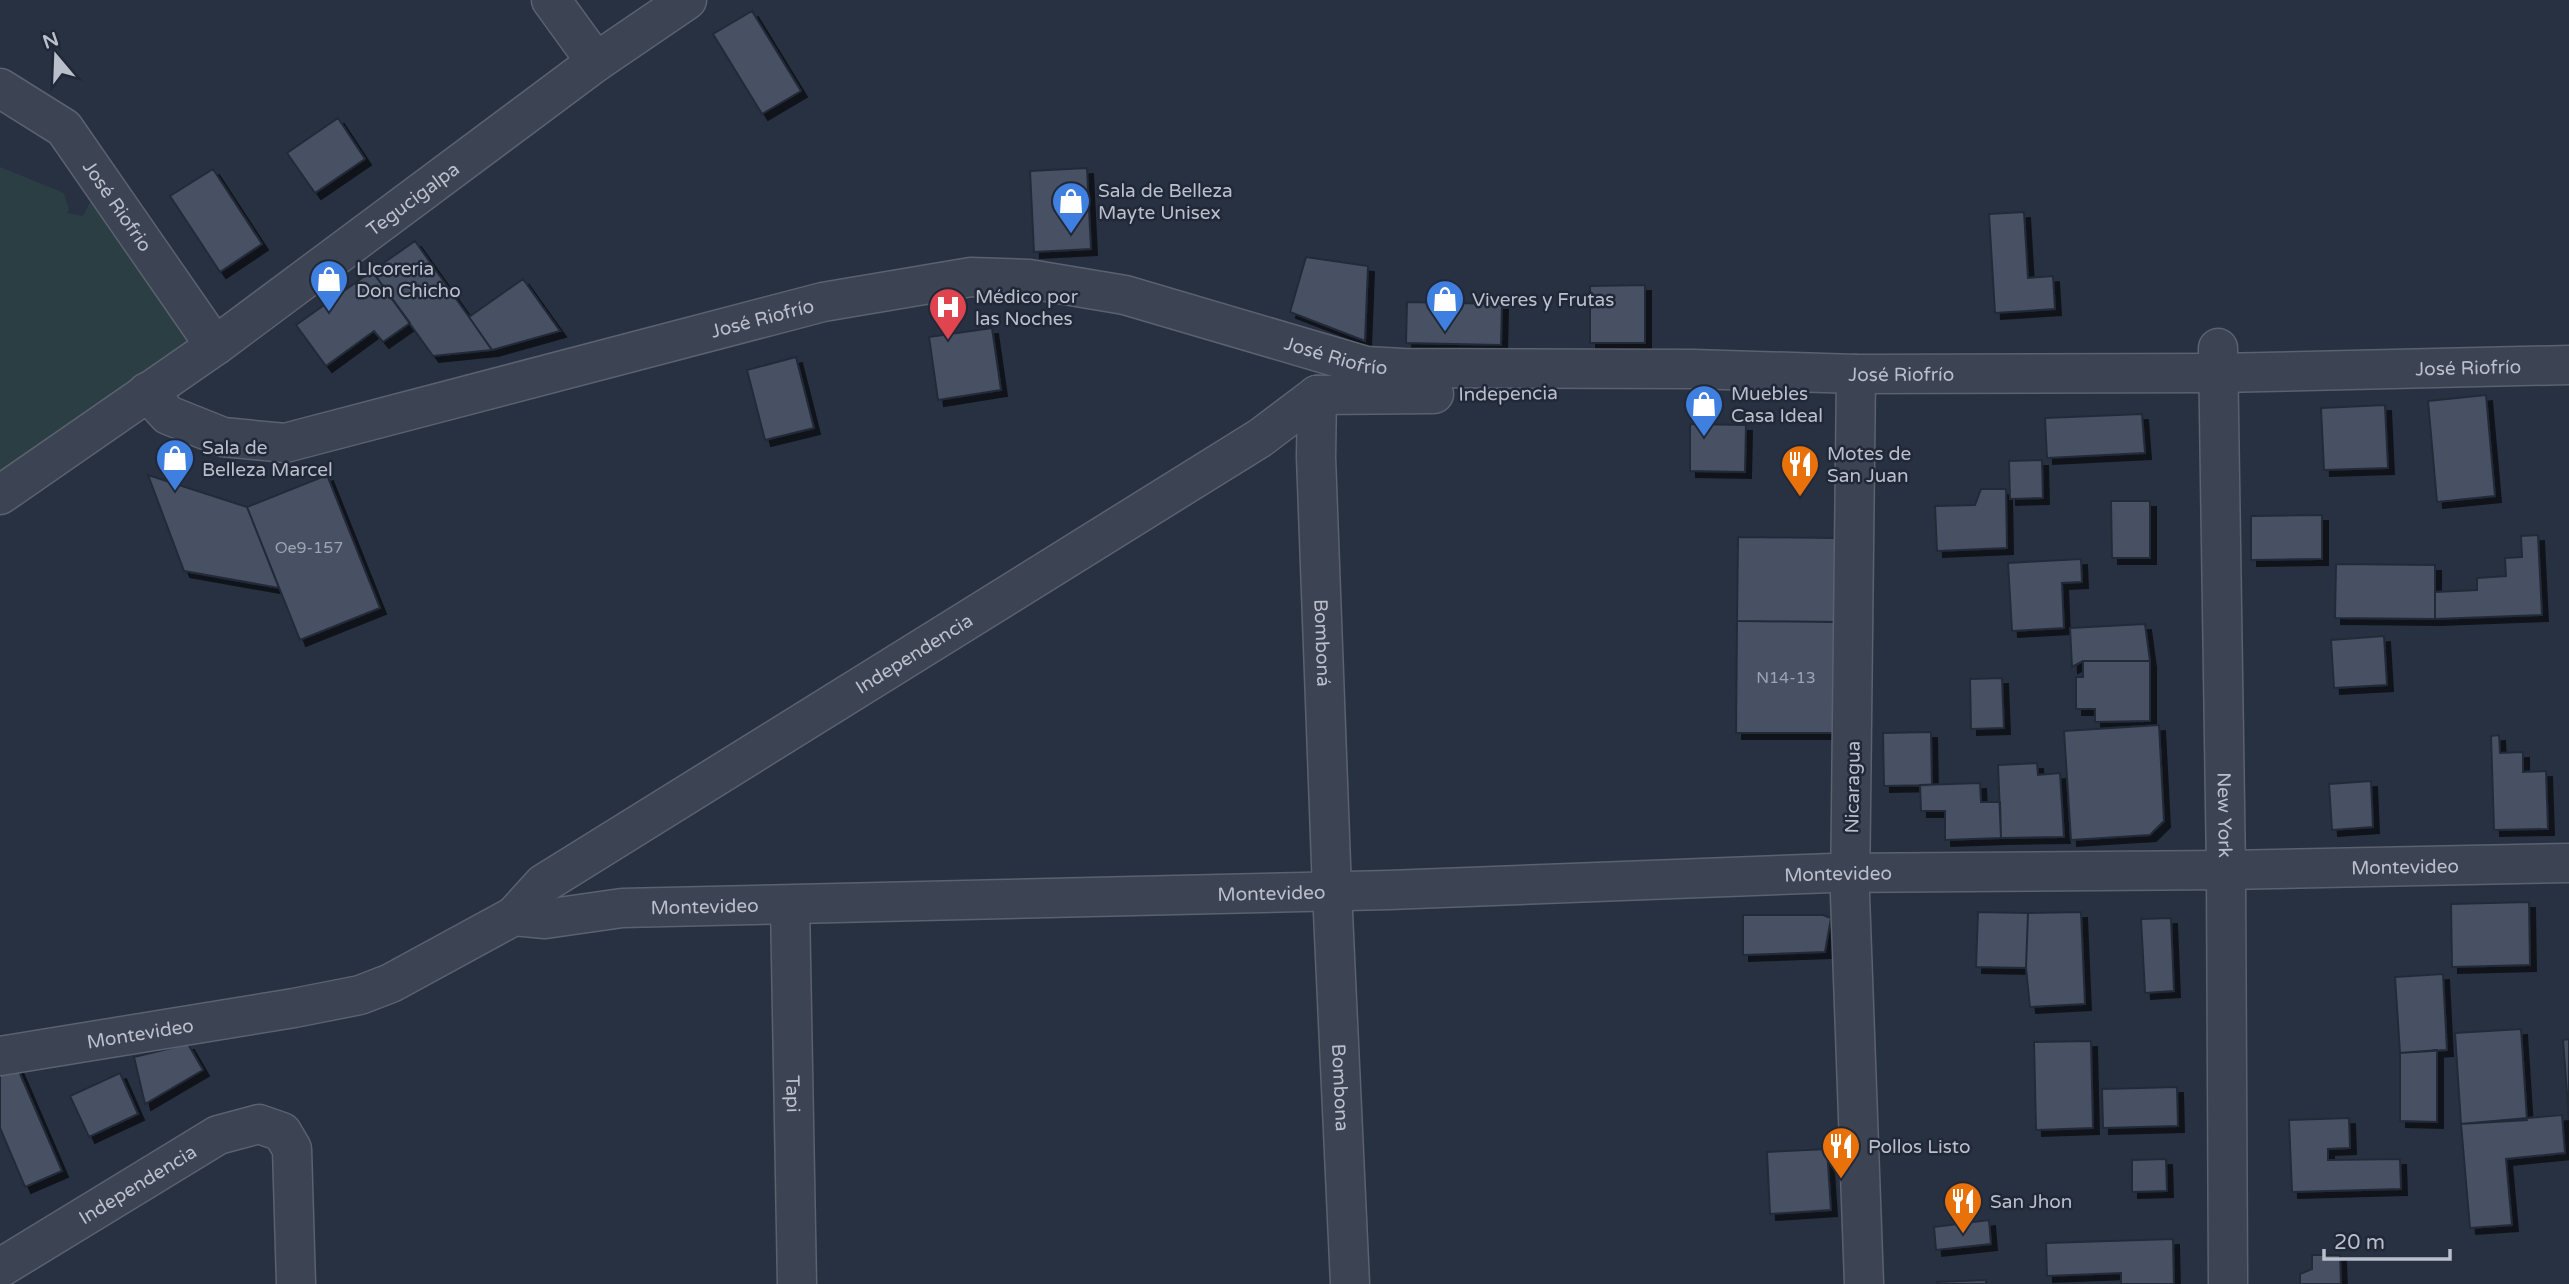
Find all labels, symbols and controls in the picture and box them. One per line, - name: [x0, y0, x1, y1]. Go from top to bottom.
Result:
- north arrow: [21, 21, 91, 91]
- text: N: [40, 28, 62, 54]
- street label: José Riofrio: [78, 157, 156, 256]
- street label: Tegucigalpa: [363, 158, 464, 241]
- shop icon: Sala de Belleza Mayte Unisex: [1050, 180, 1092, 235]
- place label: Sala de Belleza Mayte Unisex: [1098, 180, 1233, 224]
- shop icon: LIcoreria Don Chicho: [308, 258, 350, 313]
- place label: LIcoreria Don Chicho: [356, 258, 461, 302]
- shop icon: Viveres y Frutas: [1424, 278, 1466, 333]
- hospital icon: Médico por las Noches: [927, 286, 969, 341]
- place label: Médico por las Noches: [975, 286, 1079, 330]
- place label: Viveres y Frutas: [1472, 289, 1614, 311]
- street label: José Riofrío: [708, 295, 816, 343]
- street label: José Riofrío: [1282, 333, 1388, 379]
- street label: José Riofrío: [2415, 356, 2521, 380]
- street label: José Riofrío: [1848, 364, 1954, 386]
- street label: Indepencia: [1458, 382, 1558, 406]
- shop icon: Muebles Casa Ideal: [1683, 383, 1725, 438]
- place label: Muebles Casa Ideal: [1731, 383, 1823, 427]
- shop icon: Sala de Belleza Marcel: [154, 437, 196, 492]
- place label: Sala de Belleza Marcel: [202, 437, 333, 481]
- restaurant icon: Motes de San Juan: [1779, 443, 1821, 498]
- place label: Motes de San Juan: [1827, 443, 1911, 487]
- house number: Oe9-157: [275, 538, 343, 558]
- street label: Bomboná: [1309, 599, 1334, 687]
- street label: Independencia: [852, 609, 977, 699]
- house number: N14-13: [1756, 668, 1816, 688]
- street label: Nicaragua: [1841, 740, 1865, 834]
- street label: New York: [2213, 772, 2236, 858]
- street label: Montevideo: [2351, 855, 2459, 879]
- street label: Montevideo: [1784, 863, 1892, 887]
- street label: Montevideo: [1217, 881, 1326, 906]
- street label: Montevideo: [650, 895, 759, 919]
- street label: Montevideo: [85, 1015, 195, 1054]
- street label: Bombona: [1327, 1043, 1353, 1132]
- street label: Tapi: [781, 1075, 804, 1113]
- restaurant icon: Pollos Listo: [1820, 1125, 1862, 1180]
- place label: Pollos Listo: [1868, 1136, 1971, 1158]
- street label: Independencia: [75, 1141, 201, 1229]
- restaurant icon: San Jhon: [1942, 1180, 1984, 1235]
- place label: San Jhon: [1990, 1191, 2072, 1213]
- scale bar: [2324, 1218, 2450, 1262]
- text: 20 m: [2334, 1230, 2385, 1255]

